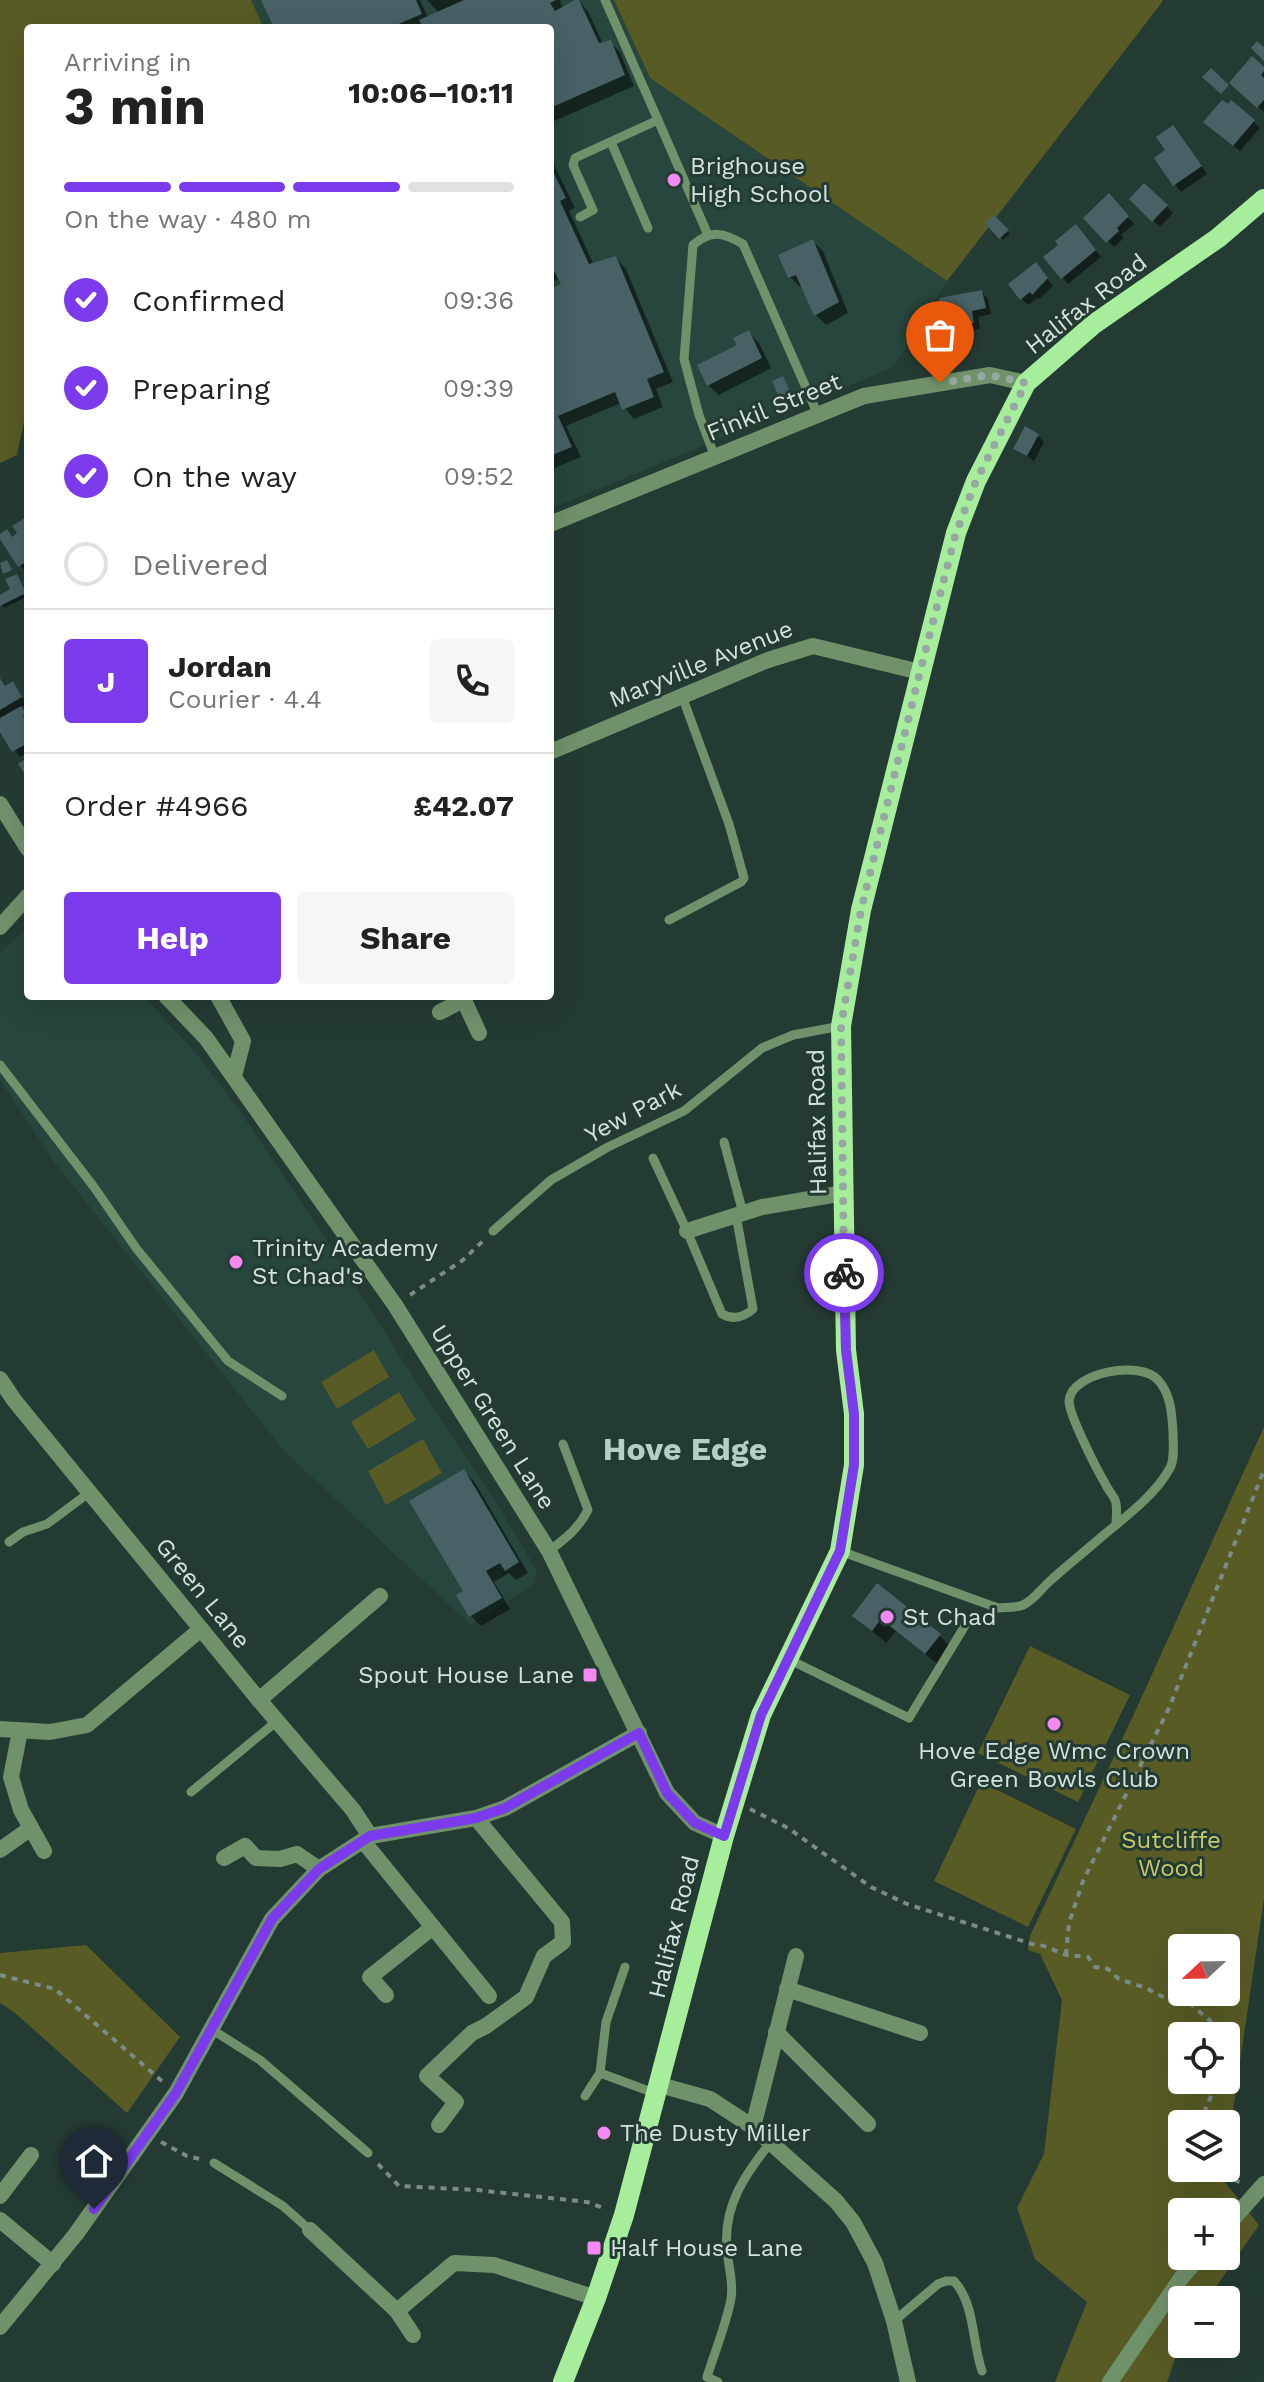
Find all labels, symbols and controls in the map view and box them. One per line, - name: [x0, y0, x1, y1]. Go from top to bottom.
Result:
- text: Arriving in: [64, 47, 192, 77]
- text: 10:06–10:11: [348, 75, 514, 110]
- text: 3 min: [64, 76, 206, 137]
- place label: Brighouse High School: [690, 152, 830, 208]
- marker: Brighouse High School: [665, 171, 683, 189]
- text: On the way · 480 m: [64, 204, 312, 234]
- street label: Halifax Road: [1020, 248, 1152, 360]
- icon: check: [64, 278, 108, 322]
- text: Confirmed: [132, 283, 286, 318]
- text: 09:36: [443, 285, 514, 315]
- pin: [906, 301, 974, 383]
- icon: bag: [918, 313, 962, 357]
- icon: check: [64, 366, 108, 410]
- street label: Finkil Street: [703, 367, 845, 447]
- text: Preparing: [132, 371, 270, 406]
- text: 09:39: [443, 373, 514, 403]
- icon: check: [64, 454, 108, 498]
- text: On the way: [132, 459, 297, 494]
- text: 09:52: [444, 461, 514, 491]
- text: Delivered: [132, 547, 269, 582]
- street label: Maryville Avenue: [605, 614, 797, 714]
- button: phone: [430, 639, 514, 723]
- text: Jordan: [168, 649, 272, 684]
- text: J: [97, 664, 115, 699]
- text: Courier · 4.4: [168, 684, 322, 714]
- text: Order #4966: [64, 788, 248, 823]
- text: £42.07: [413, 788, 514, 823]
- button: Help: [64, 892, 281, 984]
- button: Share: [297, 892, 514, 984]
- street label: Halifax Road: [802, 1049, 832, 1195]
- street label: Yew Park: [580, 1075, 686, 1149]
- courier: [804, 1233, 884, 1313]
- place label: Trinity Academy St Chad's: [252, 1234, 438, 1290]
- icon: bike: [822, 1251, 866, 1295]
- marker: Trinity Academy St Chad's: [227, 1253, 245, 1271]
- street label: Upper Green Lane: [425, 1320, 561, 1514]
- district label: Hove Edge: [603, 1430, 767, 1468]
- street label: Green Lane: [150, 1532, 256, 1654]
- place label: St Chad: [903, 1603, 997, 1631]
- marker: St Chad: [878, 1608, 896, 1626]
- place label: Spout House Lane: [358, 1661, 574, 1689]
- marker: Spout House Lane: [581, 1666, 599, 1684]
- marker: Hove Edge Wmc Crown Green Bowls Club: [1045, 1715, 1063, 1733]
- place label: Hove Edge Wmc Crown Green Bowls Club: [918, 1737, 1190, 1793]
- park label: Sutcliffe Wood: [1121, 1826, 1221, 1882]
- street label: Halifax Road: [643, 1853, 705, 2001]
- north arrow: [1168, 1934, 1240, 2006]
- map controls: [1168, 1934, 1240, 2358]
- button: locate: [1168, 2022, 1240, 2094]
- button: layers: [1168, 2110, 1240, 2182]
- place label: The Dusty Miller: [620, 2119, 811, 2147]
- marker: The Dusty Miller: [595, 2124, 613, 2142]
- pin: [60, 2127, 128, 2209]
- icon: home: [72, 2139, 116, 2183]
- button: +: [1168, 2198, 1240, 2270]
- place label: Half House Lane: [610, 2234, 803, 2262]
- marker: Half House Lane: [585, 2239, 603, 2257]
- button: −: [1168, 2286, 1240, 2358]

